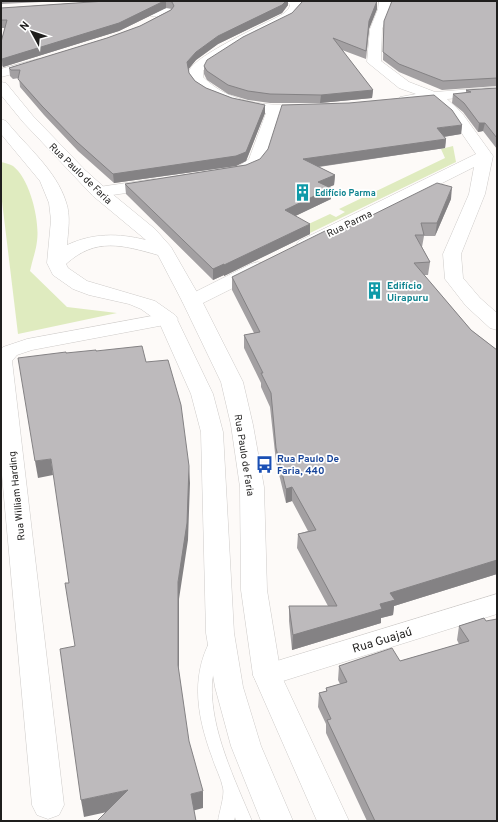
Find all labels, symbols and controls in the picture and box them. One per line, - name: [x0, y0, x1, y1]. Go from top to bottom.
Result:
- north arrow: [12, 12, 52, 52]
- text: N: [17, 19, 33, 34]
- street label: Rua Paulo de Faria: [46, 141, 114, 207]
- building icon: Edifício Parma: [292, 183, 312, 203]
- place label: Edifício Parma: [315, 188, 376, 199]
- street label: Rua Parma: [325, 208, 374, 241]
- place label: Edifício Uirapuru: [387, 280, 429, 305]
- building icon: Edifício Uirapuru: [364, 281, 384, 301]
- street label: Rua Paulo de Faria: [231, 413, 256, 497]
- street label: Rua William Harding: [6, 450, 29, 541]
- place label: Rua Paulo De Faria, 440: [277, 453, 339, 478]
- bus stop icon: Rua Paulo De Faria, 440: [254, 454, 274, 474]
- street label: Rua Guajaú: [350, 624, 414, 658]

